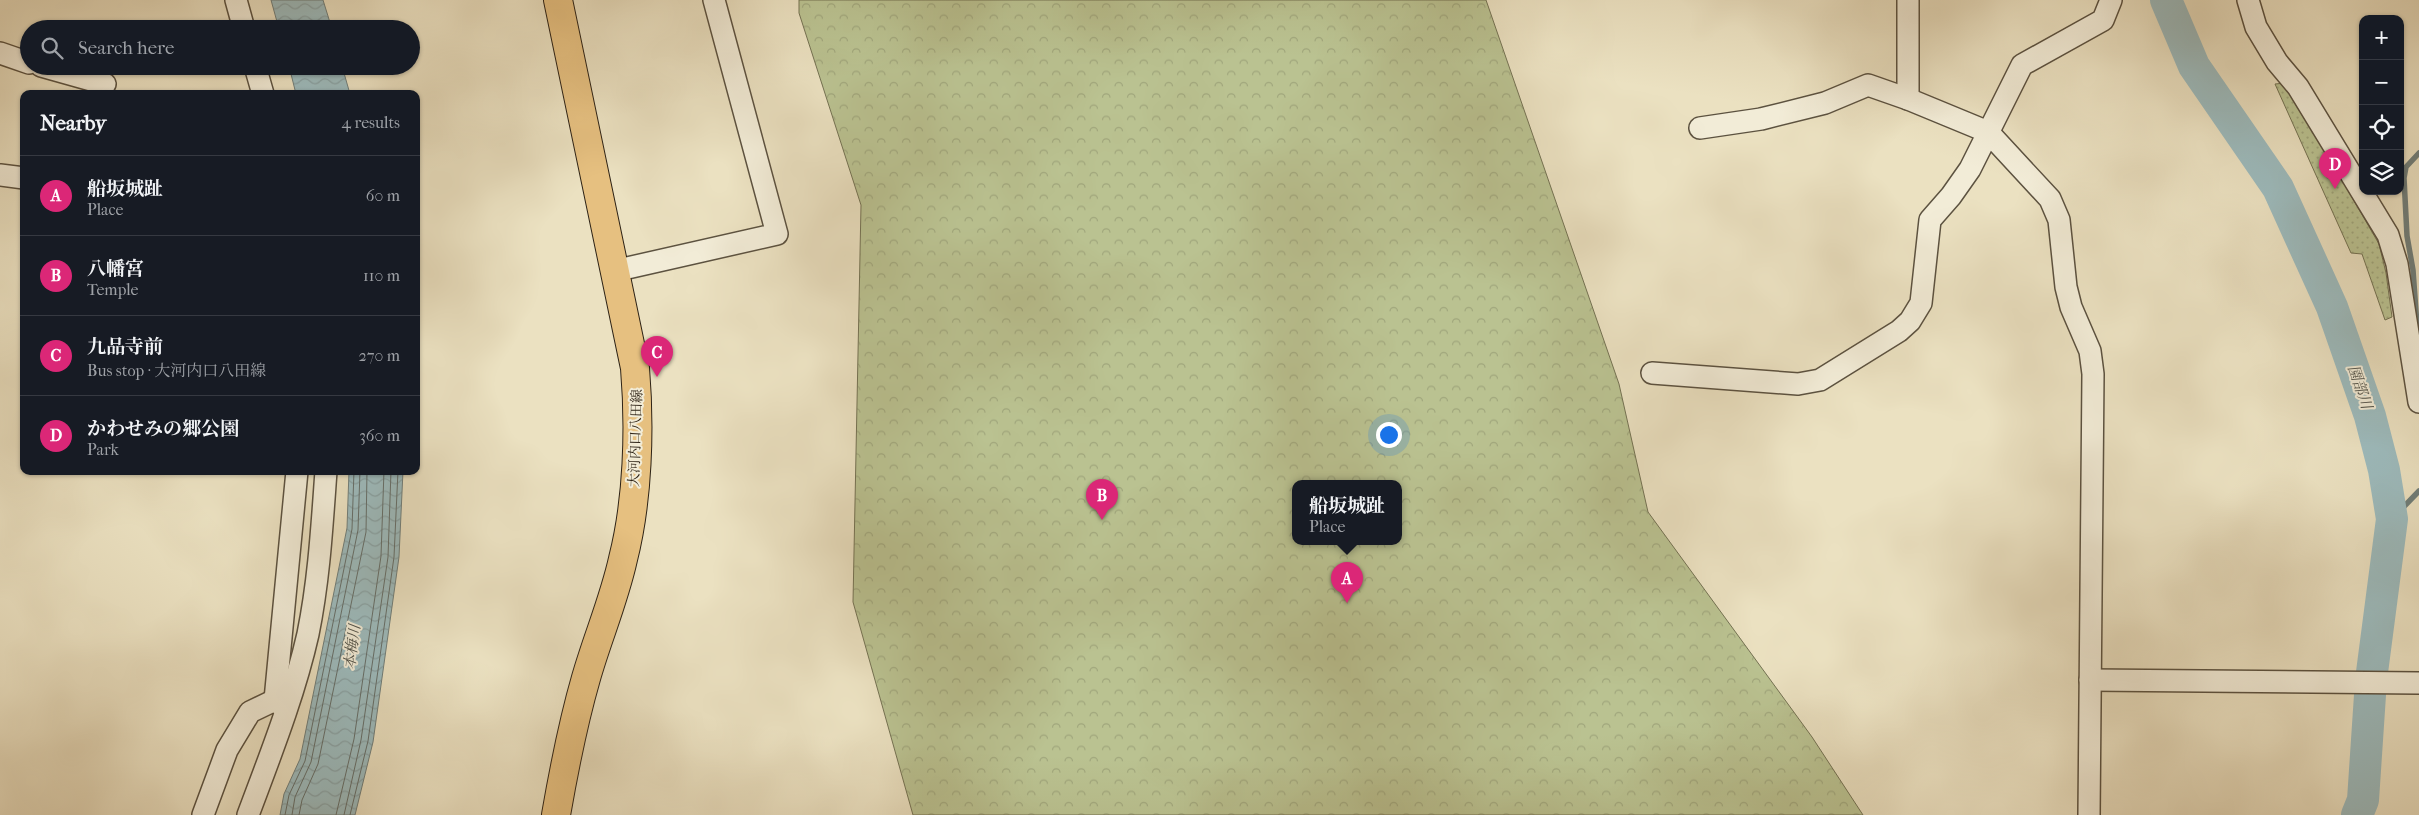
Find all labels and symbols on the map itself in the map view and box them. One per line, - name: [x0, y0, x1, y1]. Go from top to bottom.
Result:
- pin: D: [2319, 148, 2351, 189]
- pin: C: [641, 336, 673, 377]
- water label: 園部川: [2344, 363, 2376, 413]
- street label: 大河内口八田線: [625, 389, 646, 487]
- your location: [1376, 422, 1402, 448]
- pin: B: [1086, 479, 1118, 520]
- pin: A: [1331, 562, 1363, 603]
- water label: 本梅川: [340, 622, 364, 670]

